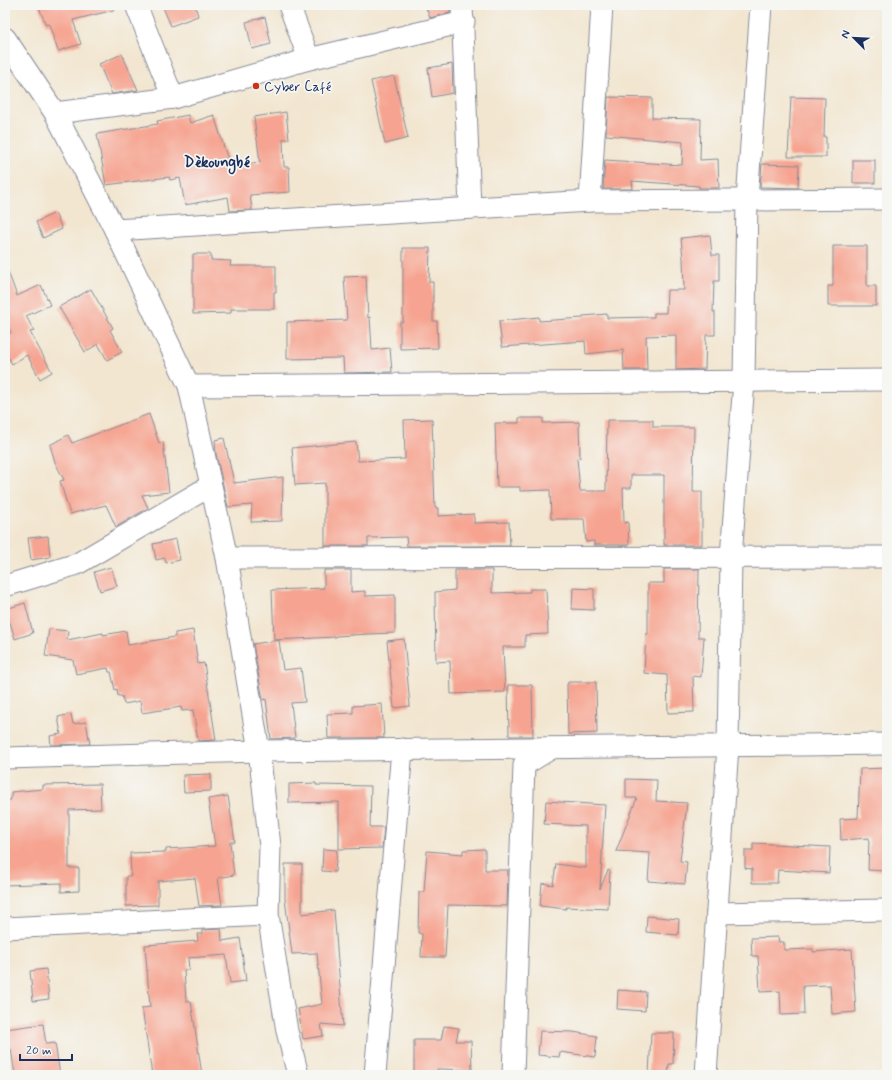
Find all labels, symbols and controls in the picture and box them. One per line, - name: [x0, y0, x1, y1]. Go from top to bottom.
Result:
- north arrow: [834, 18, 874, 58]
- text: N: [838, 28, 854, 41]
- place label: Cyber Café: [264, 78, 331, 96]
- marker: Cyber Café: [251, 81, 261, 91]
- district label: Dèkoungbé: [184, 153, 250, 175]
- scale bar: [20, 1036, 72, 1062]
- text: 20 m: [26, 1043, 52, 1059]

